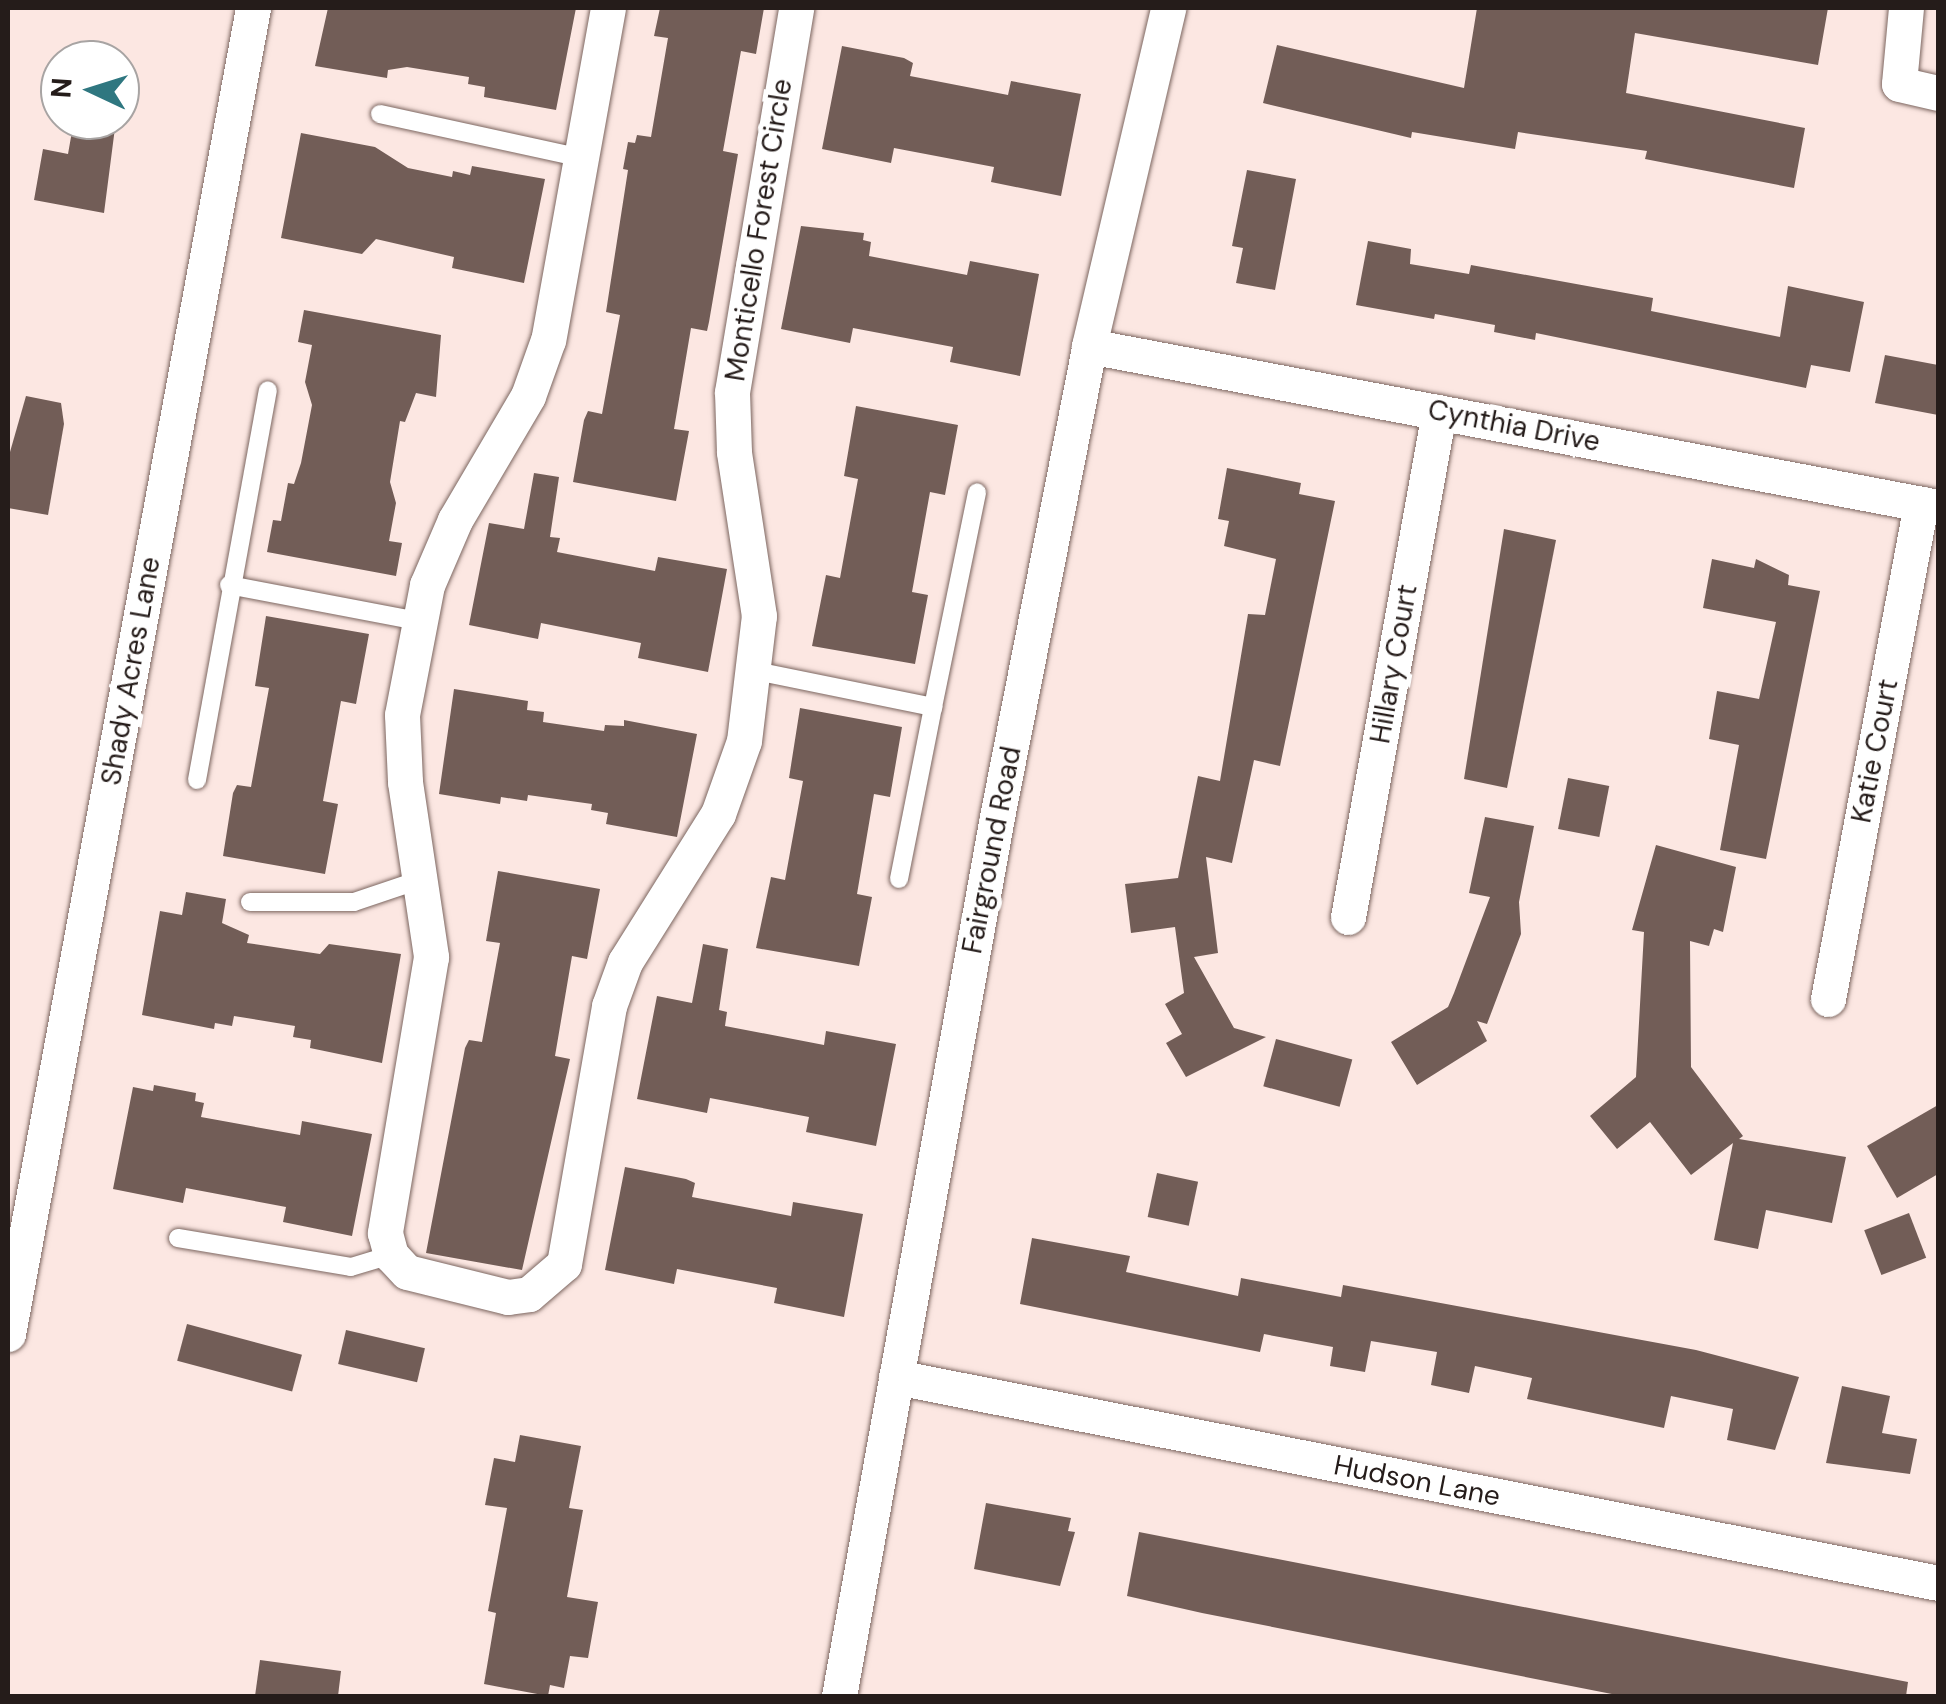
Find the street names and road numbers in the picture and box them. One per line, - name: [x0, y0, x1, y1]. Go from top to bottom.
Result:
- street label: Monticello Forest Circle: [718, 76, 800, 384]
- street label: Cynthia Drive: [1425, 393, 1603, 459]
- street label: Shady Acres Lane: [94, 554, 168, 788]
- street label: Hillary Court: [1363, 582, 1425, 746]
- street label: Katie Court: [1845, 676, 1905, 826]
- street label: Fairground Road: [955, 744, 1029, 956]
- street label: Hudson Lane: [1331, 1448, 1503, 1514]

